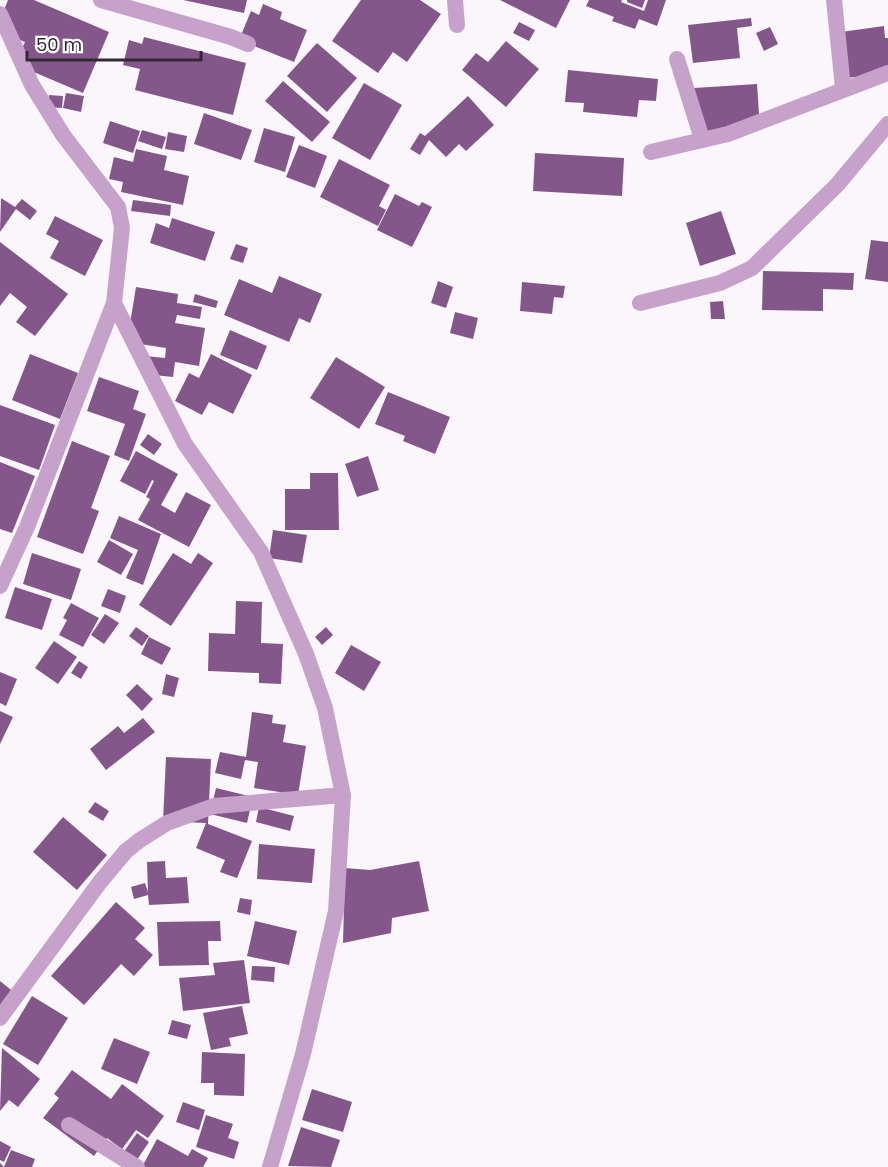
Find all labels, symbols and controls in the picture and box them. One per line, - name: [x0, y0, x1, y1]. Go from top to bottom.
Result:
- scale bar: [27, 24, 201, 62]
- text: 50 m: [36, 32, 82, 57]

